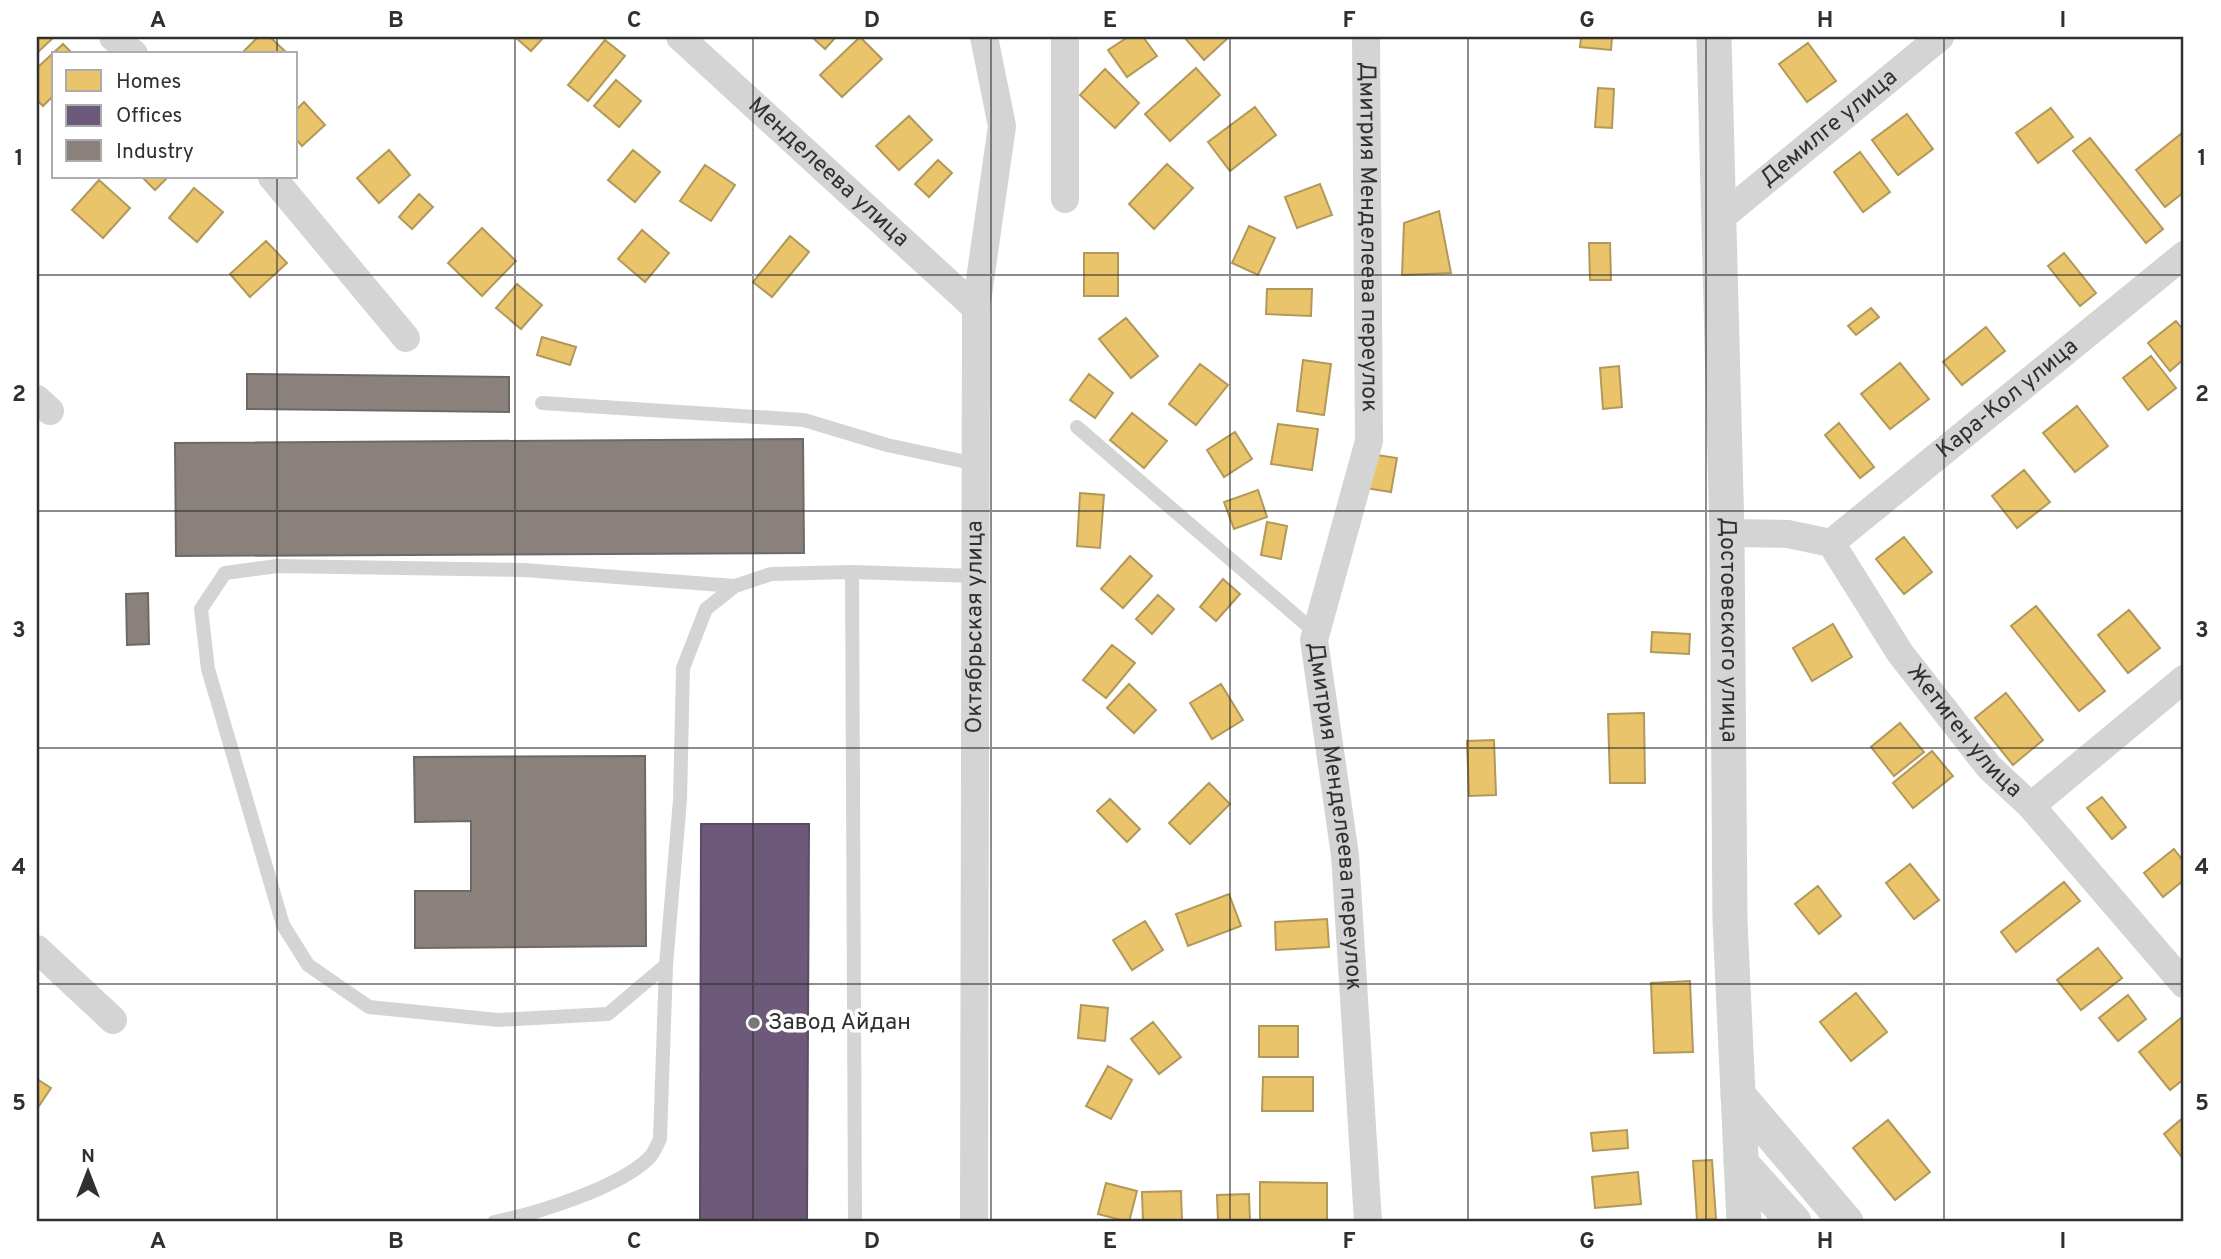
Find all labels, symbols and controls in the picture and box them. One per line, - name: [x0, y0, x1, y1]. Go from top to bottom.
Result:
- text: A: [150, 7, 166, 36]
- text: B: [388, 7, 404, 36]
- text: C: [627, 7, 641, 36]
- text: D: [864, 7, 880, 36]
- text: E: [1103, 7, 1117, 36]
- text: F: [1342, 7, 1356, 36]
- text: G: [1579, 7, 1595, 36]
- text: H: [1817, 7, 1833, 36]
- text: I: [2060, 7, 2066, 36]
- legend: [52, 52, 298, 178]
- street label: Дмитрия Менделеева переулок: [1352, 62, 1383, 412]
- street label: Демилге улица: [1754, 63, 1904, 194]
- text: Homes: [116, 69, 181, 96]
- street label: Менделеева улица: [742, 92, 915, 254]
- text: Offices: [116, 103, 182, 130]
- text: Industry: [116, 139, 194, 166]
- text: 1: [14, 145, 24, 174]
- text: 1: [2197, 145, 2207, 174]
- street label: Кара-Кол улица: [1931, 332, 2085, 465]
- text: 2: [12, 381, 26, 410]
- text: 2: [2195, 381, 2209, 410]
- street label: Достоевского улица: [1712, 517, 1743, 743]
- street label: Октябрьская улица: [961, 520, 990, 734]
- text: 3: [12, 617, 26, 646]
- text: 3: [2195, 617, 2209, 646]
- street label: Дмитрия Менделеева переулок: [1300, 640, 1368, 991]
- street label: Жетиген улица: [1900, 659, 2028, 804]
- text: 4: [12, 854, 26, 883]
- text: 4: [2195, 854, 2209, 883]
- place label: Завод Айдан: [768, 1009, 911, 1038]
- marker: Завод Айдан: [746, 1015, 762, 1031]
- text: 5: [12, 1090, 26, 1119]
- text: 5: [2195, 1090, 2209, 1119]
- north arrow: [52, 1136, 122, 1206]
- text: N: [81, 1145, 95, 1169]
- text: A: [150, 1228, 166, 1257]
- text: B: [388, 1228, 404, 1257]
- text: C: [627, 1228, 641, 1257]
- text: D: [864, 1228, 880, 1257]
- text: E: [1103, 1228, 1117, 1257]
- text: F: [1342, 1228, 1356, 1257]
- text: G: [1579, 1228, 1595, 1257]
- text: H: [1817, 1228, 1833, 1257]
- text: I: [2060, 1228, 2066, 1257]

